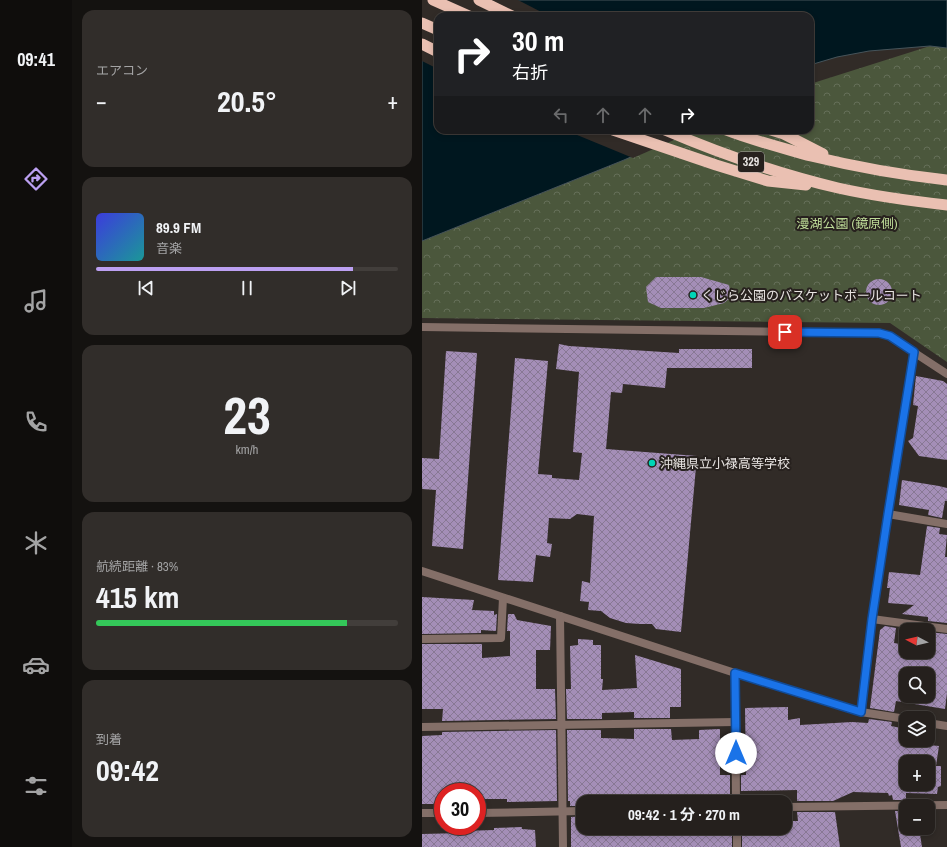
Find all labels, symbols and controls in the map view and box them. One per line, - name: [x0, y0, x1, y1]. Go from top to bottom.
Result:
- text: 30 m: [512, 22, 564, 60]
- icon: right: [446, 28, 498, 80]
- text: 09:41: [17, 47, 55, 72]
- text: 右折: [512, 60, 548, 85]
- text: エアコン: [96, 62, 148, 79]
- text: 20.5°: [217, 81, 277, 121]
- text: −: [96, 86, 107, 116]
- text: +: [387, 86, 398, 116]
- icon: left: [550, 104, 572, 126]
- icon: ahead: [592, 104, 614, 126]
- icon: ahead: [634, 104, 656, 126]
- icon: right: [676, 104, 698, 126]
- road number: 329: [738, 152, 764, 172]
- icon: directions: [22, 165, 50, 193]
- park label: 漫湖公園 (鏡原側): [796, 215, 898, 232]
- text: 89.9 FM: [156, 217, 201, 238]
- text: 音楽: [156, 240, 182, 257]
- icon: previous: [135, 277, 157, 299]
- icon: pause: [236, 277, 258, 299]
- icon: next: [337, 277, 359, 299]
- icon: music: [22, 287, 50, 315]
- place label: くじら公園のバスケットボールコート: [701, 287, 922, 304]
- marker: くじら公園のバスケットボールコート: [688, 290, 698, 300]
- pin: [768, 315, 802, 349]
- icon: arrive: [774, 321, 796, 343]
- text: 23: [223, 380, 271, 450]
- icon: phone: [22, 408, 50, 436]
- text: km/h: [235, 441, 259, 458]
- place label: 沖縄県立小禄高等学校: [660, 455, 790, 472]
- marker: 沖縄県立小禄高等学校: [647, 458, 657, 468]
- icon: climate: [22, 529, 50, 557]
- text: 航続距離 · 83%: [96, 558, 178, 575]
- text: 415 km: [96, 577, 179, 617]
- north arrow: [899, 623, 935, 659]
- map controls: [899, 623, 935, 835]
- icon: car: [22, 651, 50, 679]
- button: search: [899, 667, 935, 703]
- button: layers: [899, 711, 935, 747]
- text: 到着: [96, 731, 122, 748]
- position arrow: [715, 732, 757, 774]
- text: 09:42: [96, 750, 159, 790]
- button: +: [899, 755, 935, 791]
- icon: filters: [22, 772, 50, 800]
- speed limit sign: 30: [434, 783, 486, 835]
- button: −: [899, 799, 935, 835]
- text: 09:42 · 1 分 · 270 m: [628, 804, 740, 825]

